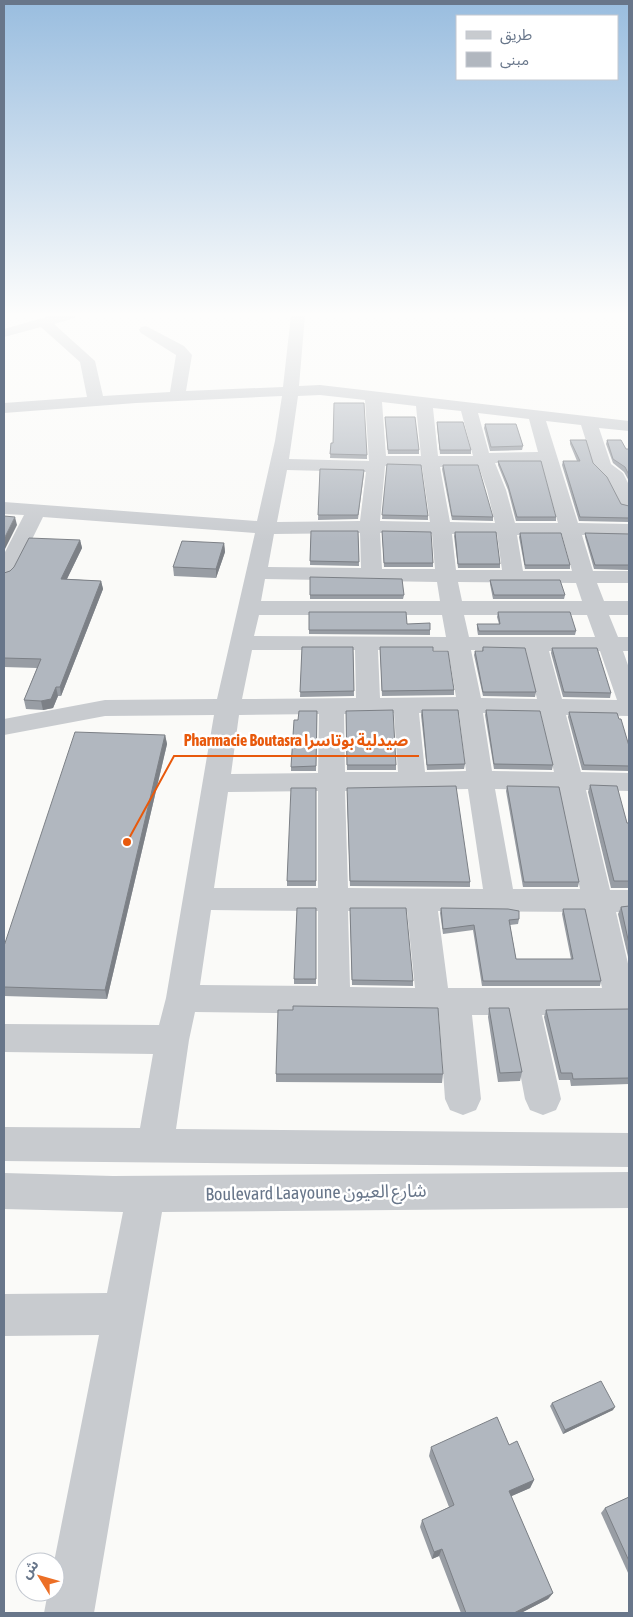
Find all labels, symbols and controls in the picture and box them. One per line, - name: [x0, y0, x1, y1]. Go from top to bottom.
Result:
- legend: [456, 15, 618, 80]
- text: طريق: [500, 26, 532, 45]
- text: مبنى: [500, 51, 529, 69]
- callout: Pharmacie Boutasra صيدلية بوتاسرا: [174, 725, 419, 756]
- text: Pharmacie Boutasra صيدلية بوتاسرا: [184, 731, 408, 750]
- street label: Boulevard Laayoune شارع العيون: [205, 1180, 427, 1208]
- north arrow: [15, 1552, 65, 1602]
- text: ش: [17, 1557, 42, 1582]

